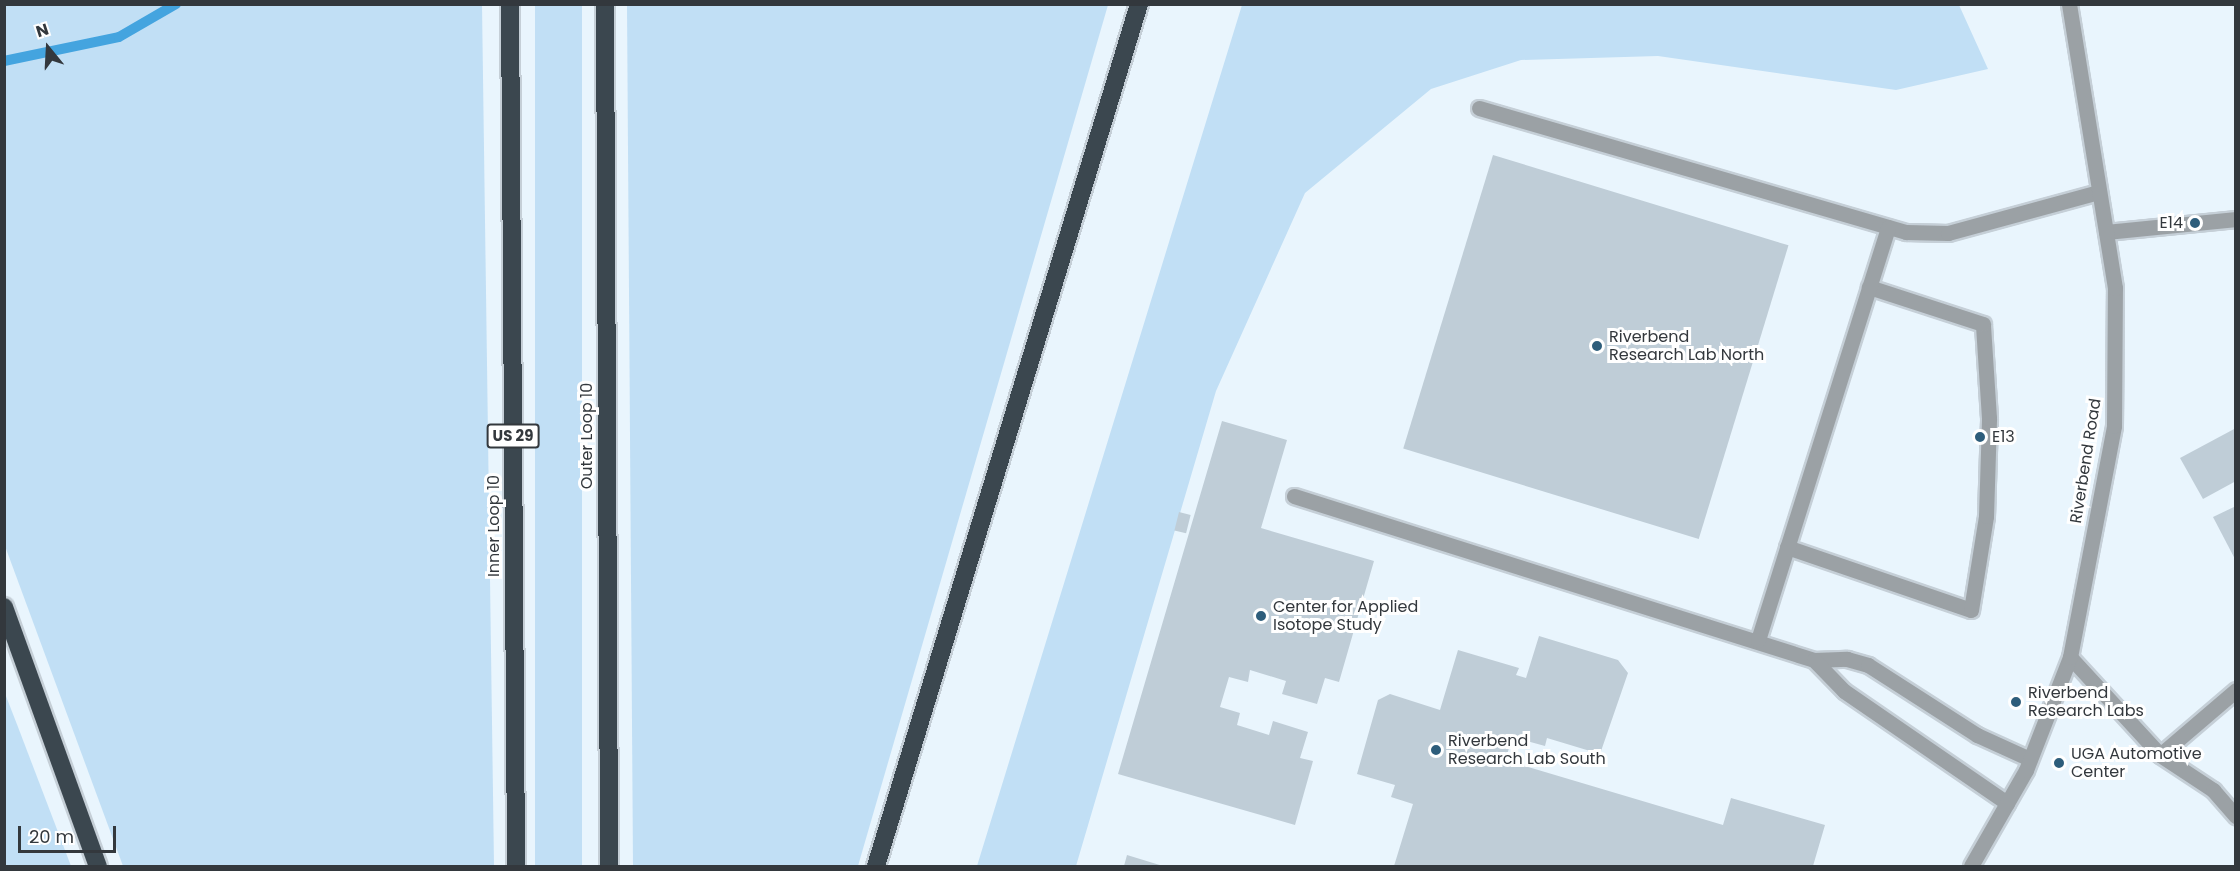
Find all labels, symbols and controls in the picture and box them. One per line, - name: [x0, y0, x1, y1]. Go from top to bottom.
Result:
- north arrow: [18, 18, 78, 78]
- text: N: [33, 18, 52, 43]
- place label: E14: [2160, 213, 2183, 233]
- marker: E14: [2188, 216, 2202, 230]
- place label: Riverbend Research Lab North: [1609, 327, 1764, 365]
- marker: Riverbend Research Lab North: [1590, 339, 1604, 353]
- street label: Outer Loop 10: [577, 383, 597, 489]
- street label: Riverbend Road: [2067, 397, 2105, 525]
- road number: US 29: [486, 424, 540, 448]
- place label: E13: [1992, 427, 2015, 447]
- marker: E13: [1973, 430, 1987, 444]
- street label: Inner Loop 10: [484, 475, 504, 577]
- place label: Center for Applied Isotope Study: [1273, 597, 1418, 635]
- marker: Center for Applied Isotope Study: [1254, 609, 1268, 623]
- place label: Riverbend Research Labs: [2028, 683, 2144, 721]
- marker: Riverbend Research Labs: [2009, 695, 2023, 709]
- place label: Riverbend Research Lab South: [1448, 731, 1606, 769]
- marker: Riverbend Research Lab South: [1429, 743, 1443, 757]
- place label: UGA Automotive Center: [2071, 744, 2202, 782]
- marker: UGA Automotive Center: [2052, 756, 2066, 770]
- scale bar: [21, 814, 118, 852]
- text: 20 m: [29, 824, 74, 849]

